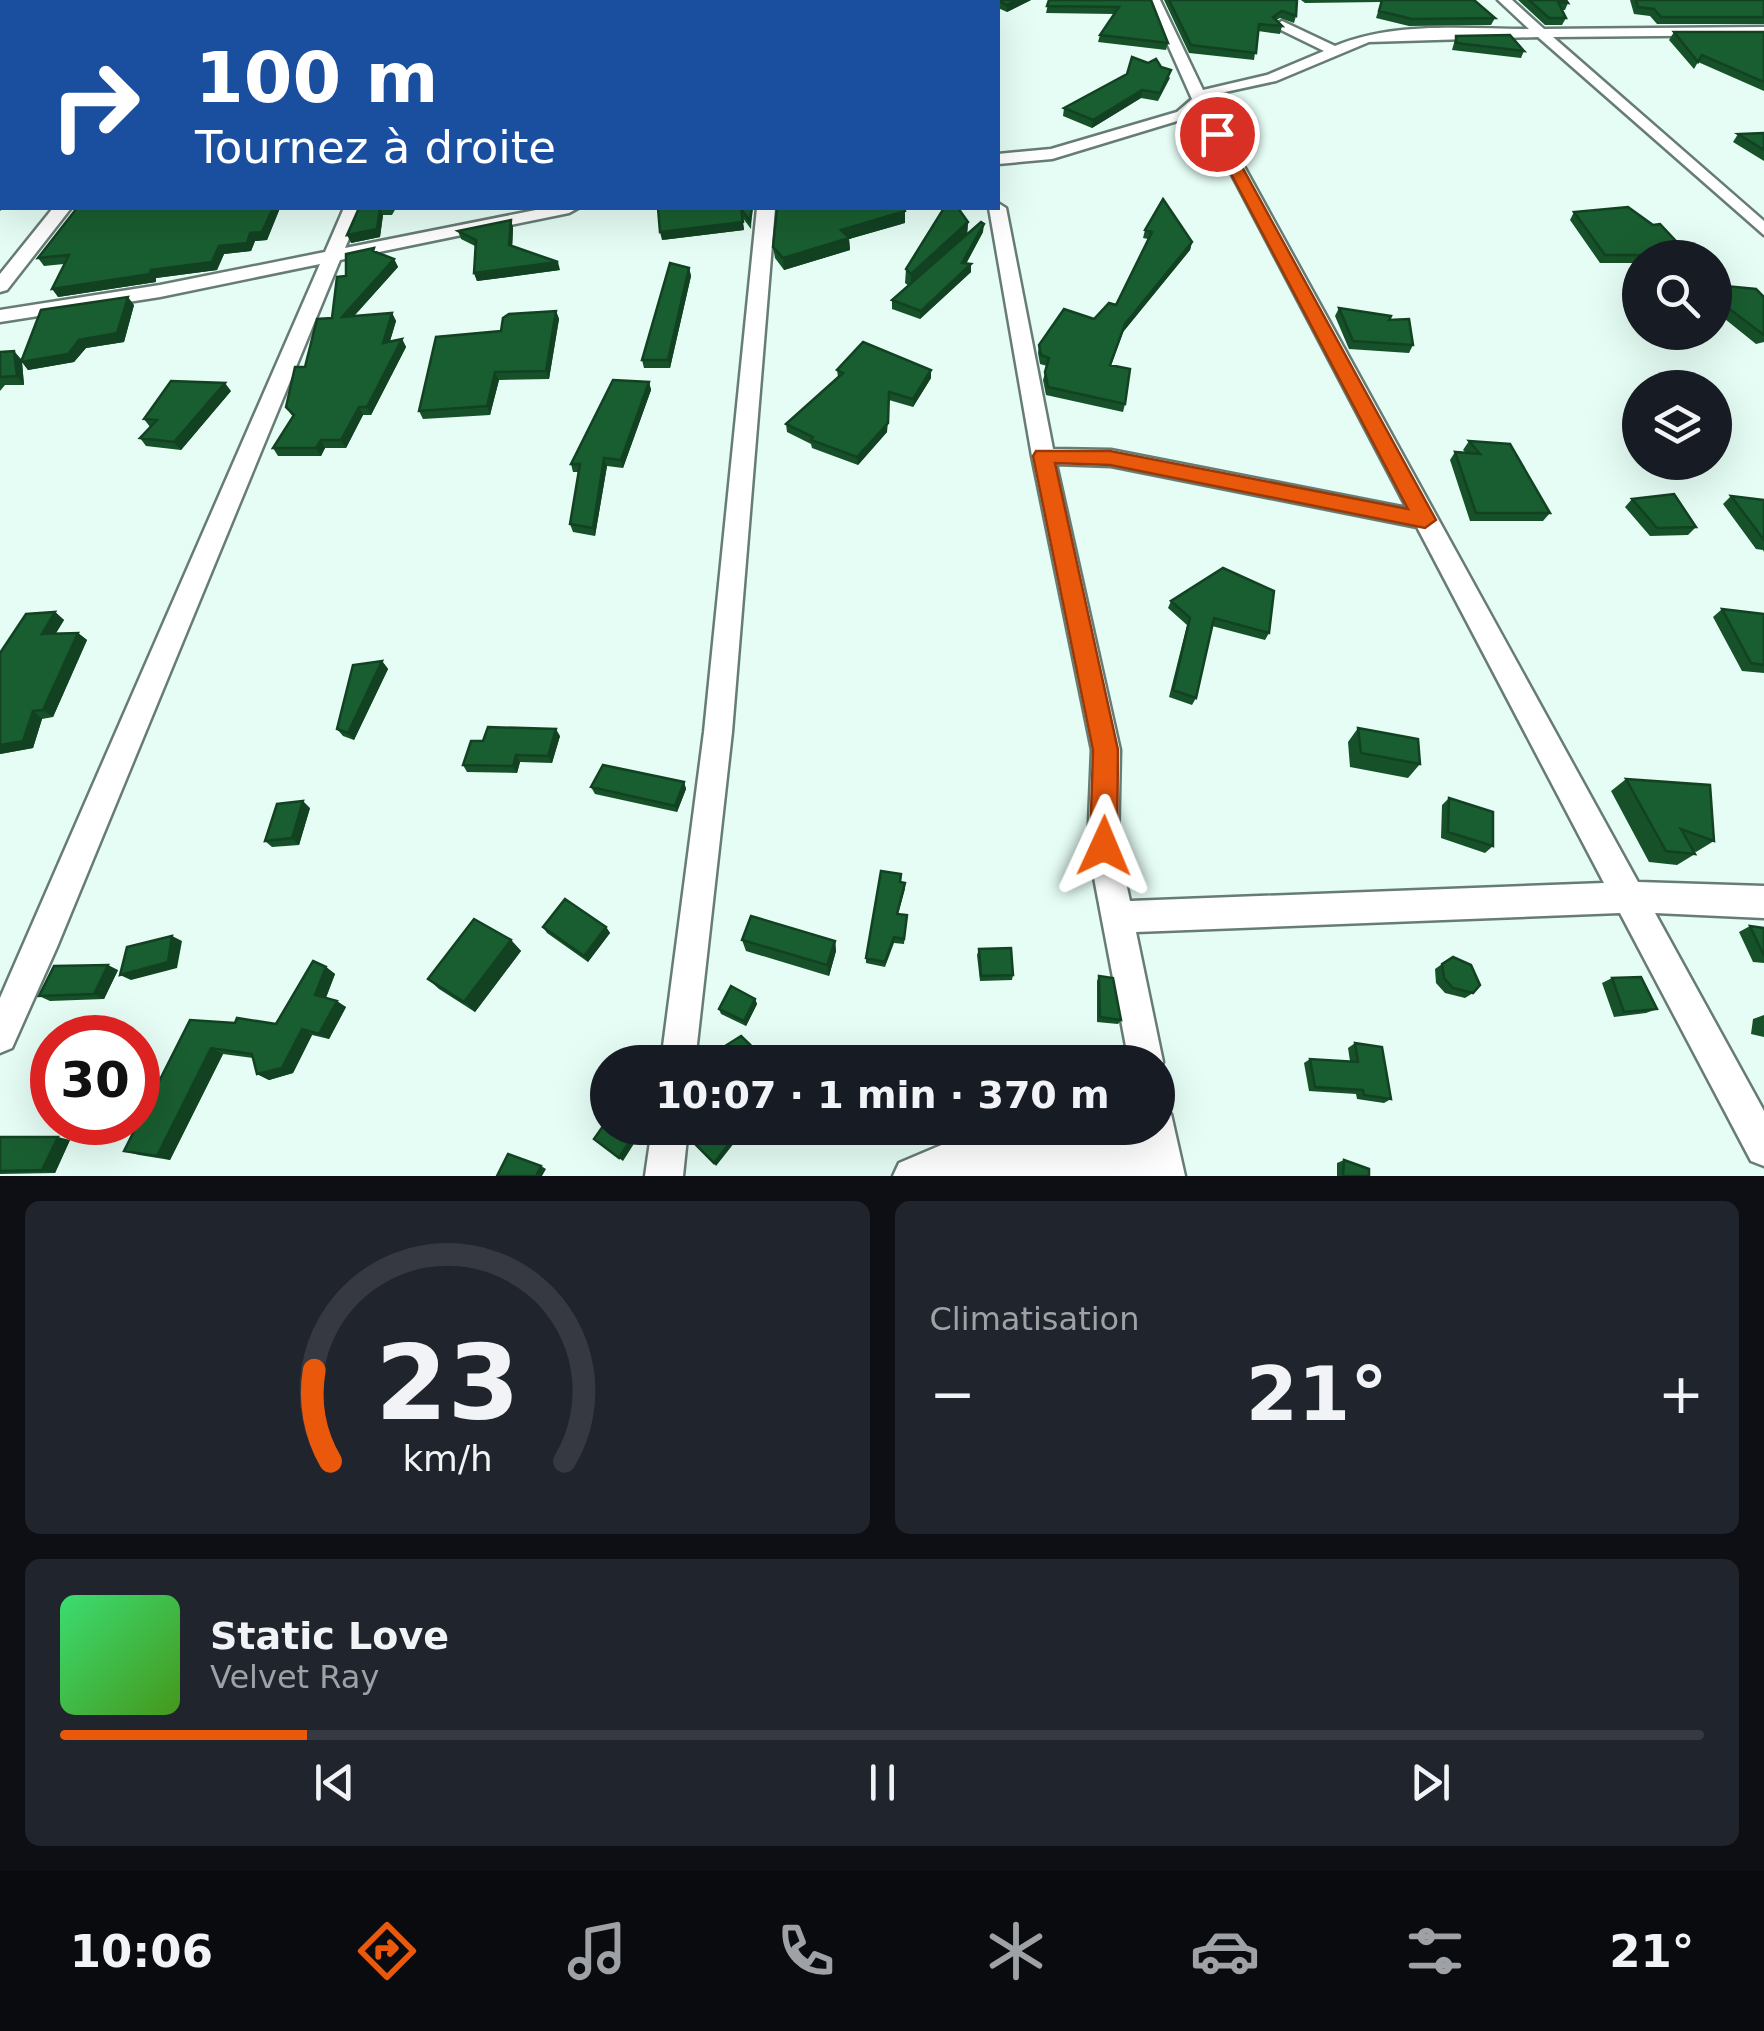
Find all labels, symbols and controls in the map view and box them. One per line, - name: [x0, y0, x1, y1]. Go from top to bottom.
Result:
- text: 100 m: [195, 37, 438, 119]
- icon: right: [30, 40, 160, 170]
- pin: [1175, 92, 1260, 177]
- icon: arrive: [1190, 107, 1245, 162]
- text: Tournez à droite: [195, 121, 556, 174]
- map controls: [1622, 240, 1732, 480]
- button: search: [1622, 240, 1732, 350]
- button: layers: [1622, 370, 1732, 480]
- position arrow: [1052, 794, 1156, 898]
- speed limit sign: 30: [30, 1015, 160, 1145]
- text: 10:07 · 1 min · 370 m: [655, 1073, 1110, 1117]
- text: Climatisation: [930, 1300, 1139, 1338]
- text: 23: [375, 1322, 520, 1444]
- text: 21°: [1246, 1350, 1388, 1438]
- text: −: [930, 1362, 976, 1426]
- text: +: [1658, 1362, 1704, 1426]
- text: km/h: [402, 1438, 492, 1479]
- text: Static Love: [210, 1614, 449, 1658]
- text: Velvet Ray: [210, 1658, 379, 1696]
- icon: previous: [307, 1755, 362, 1810]
- icon: pause: [855, 1755, 910, 1810]
- icon: next: [1403, 1755, 1458, 1810]
- icon: directions: [352, 1916, 422, 1986]
- icon: music: [562, 1916, 632, 1986]
- icon: phone: [771, 1916, 841, 1986]
- icon: climate: [981, 1916, 1051, 1986]
- icon: car: [1190, 1916, 1260, 1986]
- icon: filters: [1400, 1916, 1470, 1986]
- text: 10:06: [70, 1925, 213, 1978]
- text: 21°: [1609, 1925, 1694, 1978]

